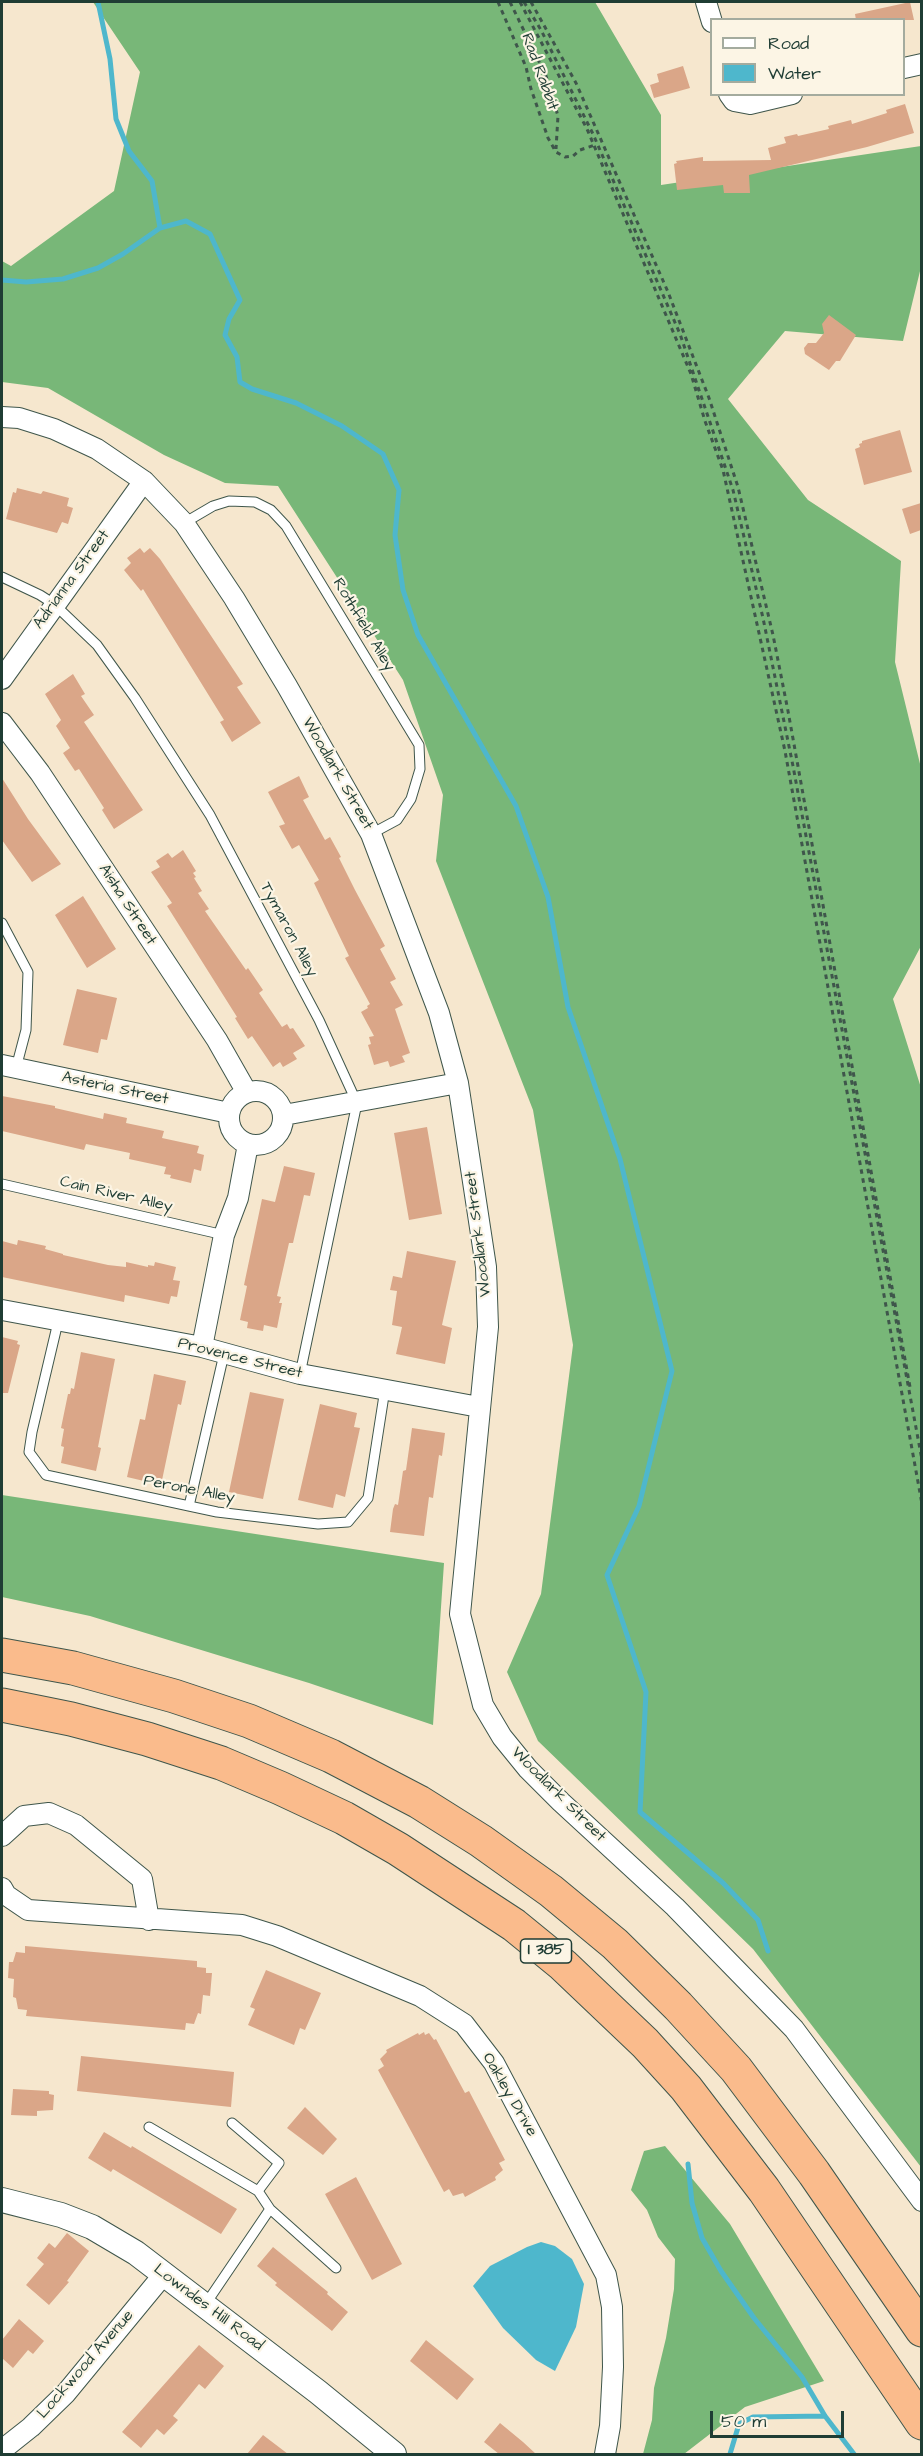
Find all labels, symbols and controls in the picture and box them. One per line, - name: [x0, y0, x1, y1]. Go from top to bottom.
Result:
- legend: [710, 18, 905, 96]
- street label: Rad Rabbit: [516, 31, 562, 113]
- text: Road: [768, 31, 809, 56]
- text: Water: [768, 61, 821, 86]
- street label: Adrianna Street: [30, 527, 114, 633]
- street label: Rothfield Alley: [328, 575, 398, 675]
- street label: Woodlark Street: [297, 714, 377, 834]
- street label: Aisha Street: [94, 861, 160, 949]
- street label: Tymaron Alley: [255, 879, 321, 981]
- street label: Asteria Street: [60, 1068, 170, 1110]
- street label: Woodlark Street: [462, 1170, 496, 1298]
- street label: Cain River Alley: [58, 1173, 174, 1217]
- street label: Provence Street: [176, 1334, 304, 1384]
- street label: Perone Alley: [142, 1472, 236, 1508]
- street label: Woodlark Street: [507, 1744, 609, 1846]
- road number: I 385: [520, 1939, 572, 1963]
- street label: Oakley Drive: [477, 2050, 541, 2140]
- street label: Lowndes Hill Road: [149, 2260, 267, 2356]
- street label: Lockwood Avenue: [34, 2307, 138, 2423]
- scale bar: [713, 2399, 846, 2437]
- text: 50 m: [721, 2409, 766, 2434]

